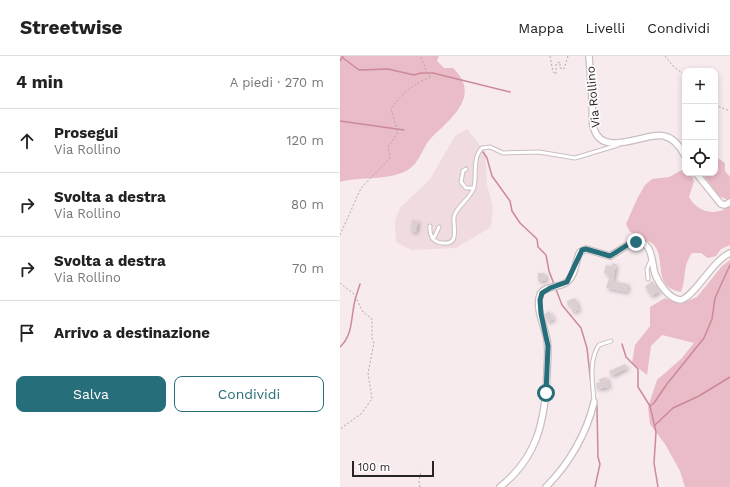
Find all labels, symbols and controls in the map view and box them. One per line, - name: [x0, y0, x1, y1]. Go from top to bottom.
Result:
- text: Streetwise: [20, 16, 123, 39]
- text: Mappa: [518, 20, 564, 36]
- text: Livelli: [586, 20, 625, 36]
- text: Condividi: [647, 20, 710, 36]
- street label: Via Rollino: [583, 66, 603, 128]
- map controls: [682, 68, 718, 176]
- button: +: [682, 68, 718, 104]
- text: 4 min: [16, 72, 63, 92]
- text: A piedi · 270 m: [230, 75, 324, 90]
- button: −: [682, 104, 718, 140]
- text: Prosegui: [54, 124, 118, 142]
- icon: ahead: [16, 130, 38, 152]
- text: 120 m: [286, 133, 324, 148]
- button: locate: [682, 140, 718, 176]
- text: Via Rollino: [54, 142, 121, 157]
- text: Svolta a destra: [54, 188, 166, 206]
- icon: right: [16, 194, 38, 216]
- text: 80 m: [291, 197, 324, 212]
- text: Via Rollino: [54, 206, 121, 221]
- route end: [627, 233, 645, 251]
- text: Svolta a destra: [54, 252, 166, 270]
- icon: right: [16, 258, 38, 280]
- text: 70 m: [292, 261, 324, 276]
- text: Via Rollino: [54, 270, 121, 285]
- icon: arrive: [16, 322, 38, 344]
- text: Arrivo a destinazione: [54, 324, 210, 342]
- button: Salva: [16, 376, 166, 412]
- button: Condividi: [174, 376, 324, 412]
- route start: [537, 384, 555, 402]
- scale bar: [352, 459, 434, 478]
- text: 100 m: [358, 461, 390, 474]

